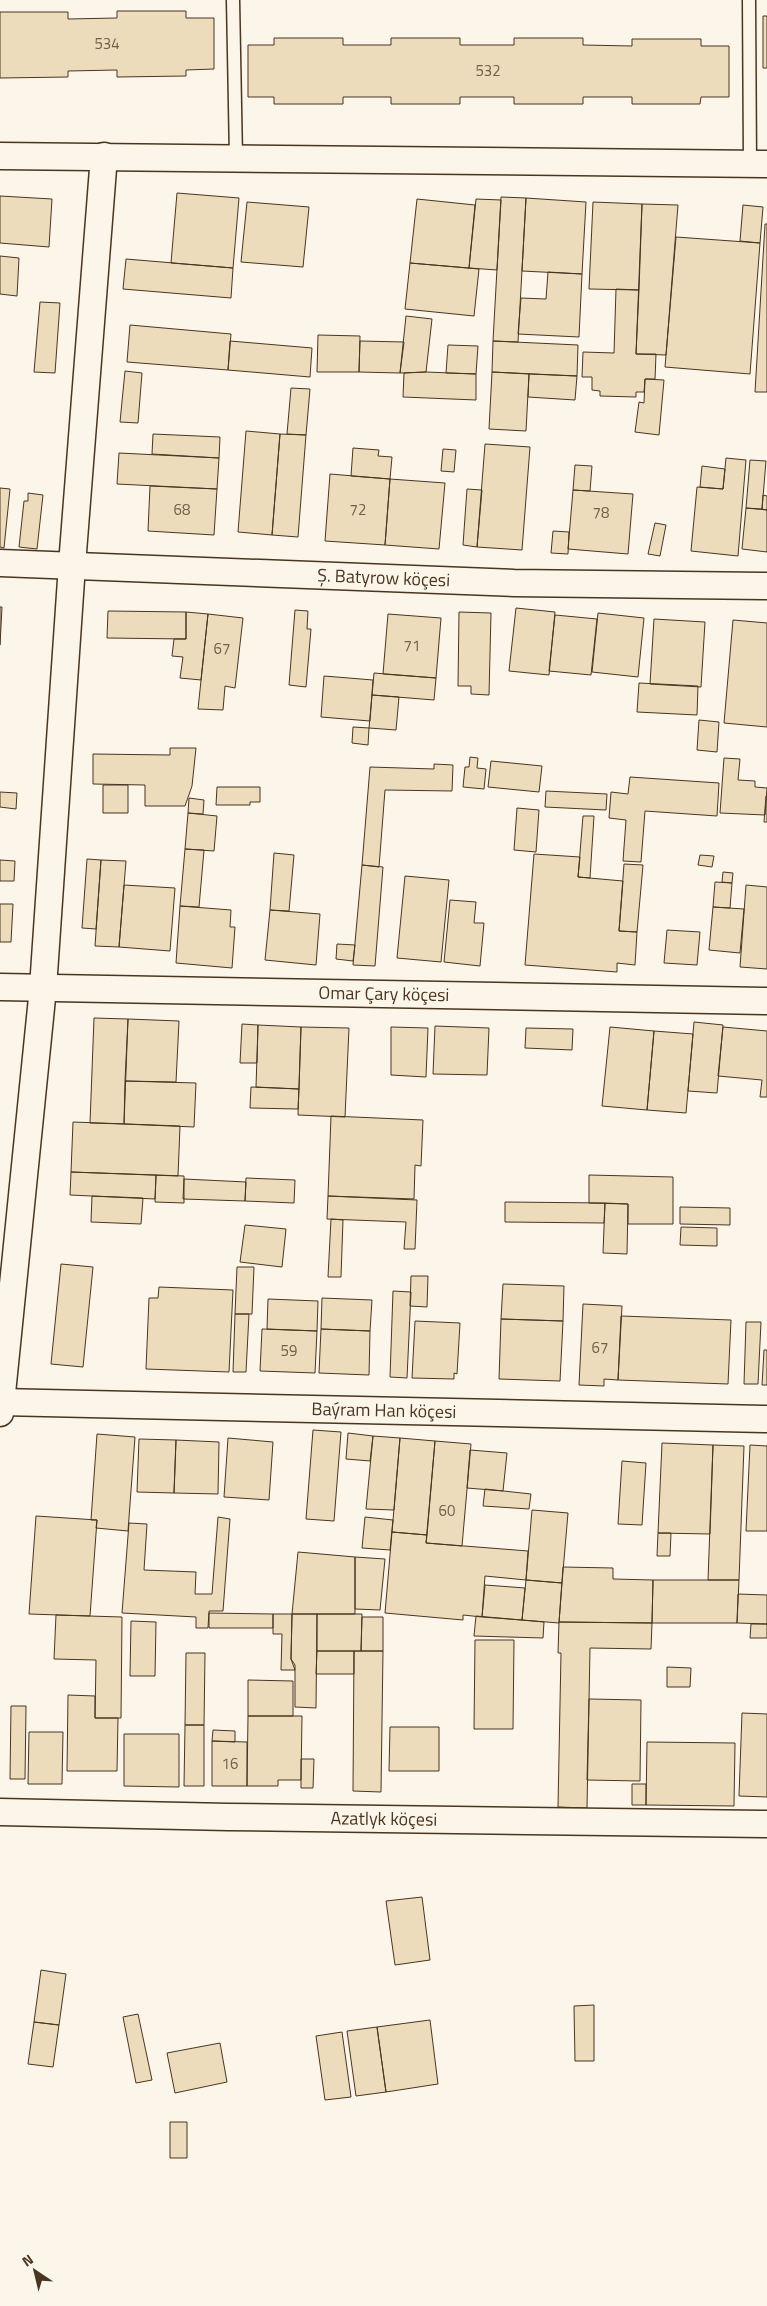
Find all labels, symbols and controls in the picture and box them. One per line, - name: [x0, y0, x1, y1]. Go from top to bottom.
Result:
- house number: 534: [94, 32, 120, 55]
- house number: 532: [475, 59, 501, 82]
- house number: 68: [174, 498, 190, 521]
- house number: 72: [350, 498, 366, 521]
- house number: 78: [593, 501, 609, 524]
- street label: Ş. Batyrow köçesi: [317, 561, 451, 594]
- house number: 71: [404, 634, 420, 657]
- house number: 67: [214, 637, 230, 660]
- street label: Omar Çary köçesi: [318, 979, 450, 1008]
- house number: 67: [592, 1336, 608, 1359]
- house number: 59: [281, 1339, 297, 1362]
- street label: Baýram Han köçesi: [311, 1395, 457, 1425]
- house number: 60: [439, 1499, 455, 1522]
- house number: 16: [222, 1752, 238, 1775]
- street label: Azatlyk köçesi: [330, 1804, 438, 1833]
- north arrow: [10, 2246, 60, 2296]
- text: N: [17, 2249, 37, 2271]

